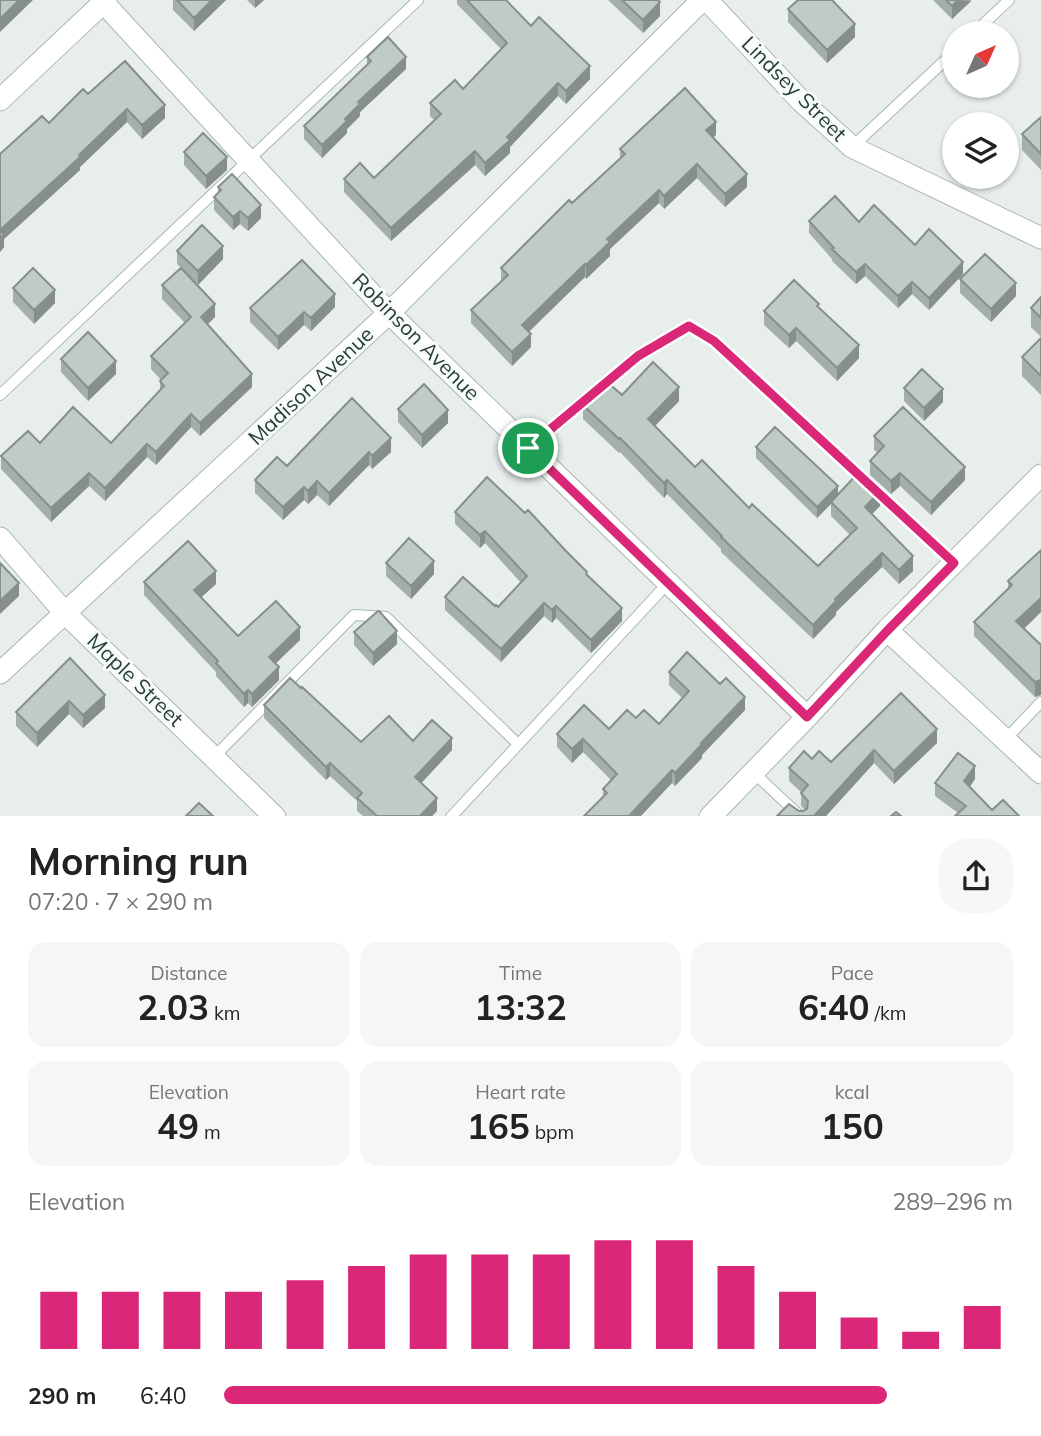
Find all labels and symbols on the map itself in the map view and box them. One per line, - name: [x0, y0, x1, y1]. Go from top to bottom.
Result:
- north arrow: [942, 21, 1018, 98]
- street label: Lindsey Street: [737, 30, 853, 146]
- street label: Robinson Avenue: [348, 267, 486, 405]
- street label: Madison Avenue: [242, 321, 378, 450]
- pin: [498, 418, 558, 478]
- street label: Maple Street: [82, 627, 189, 731]

